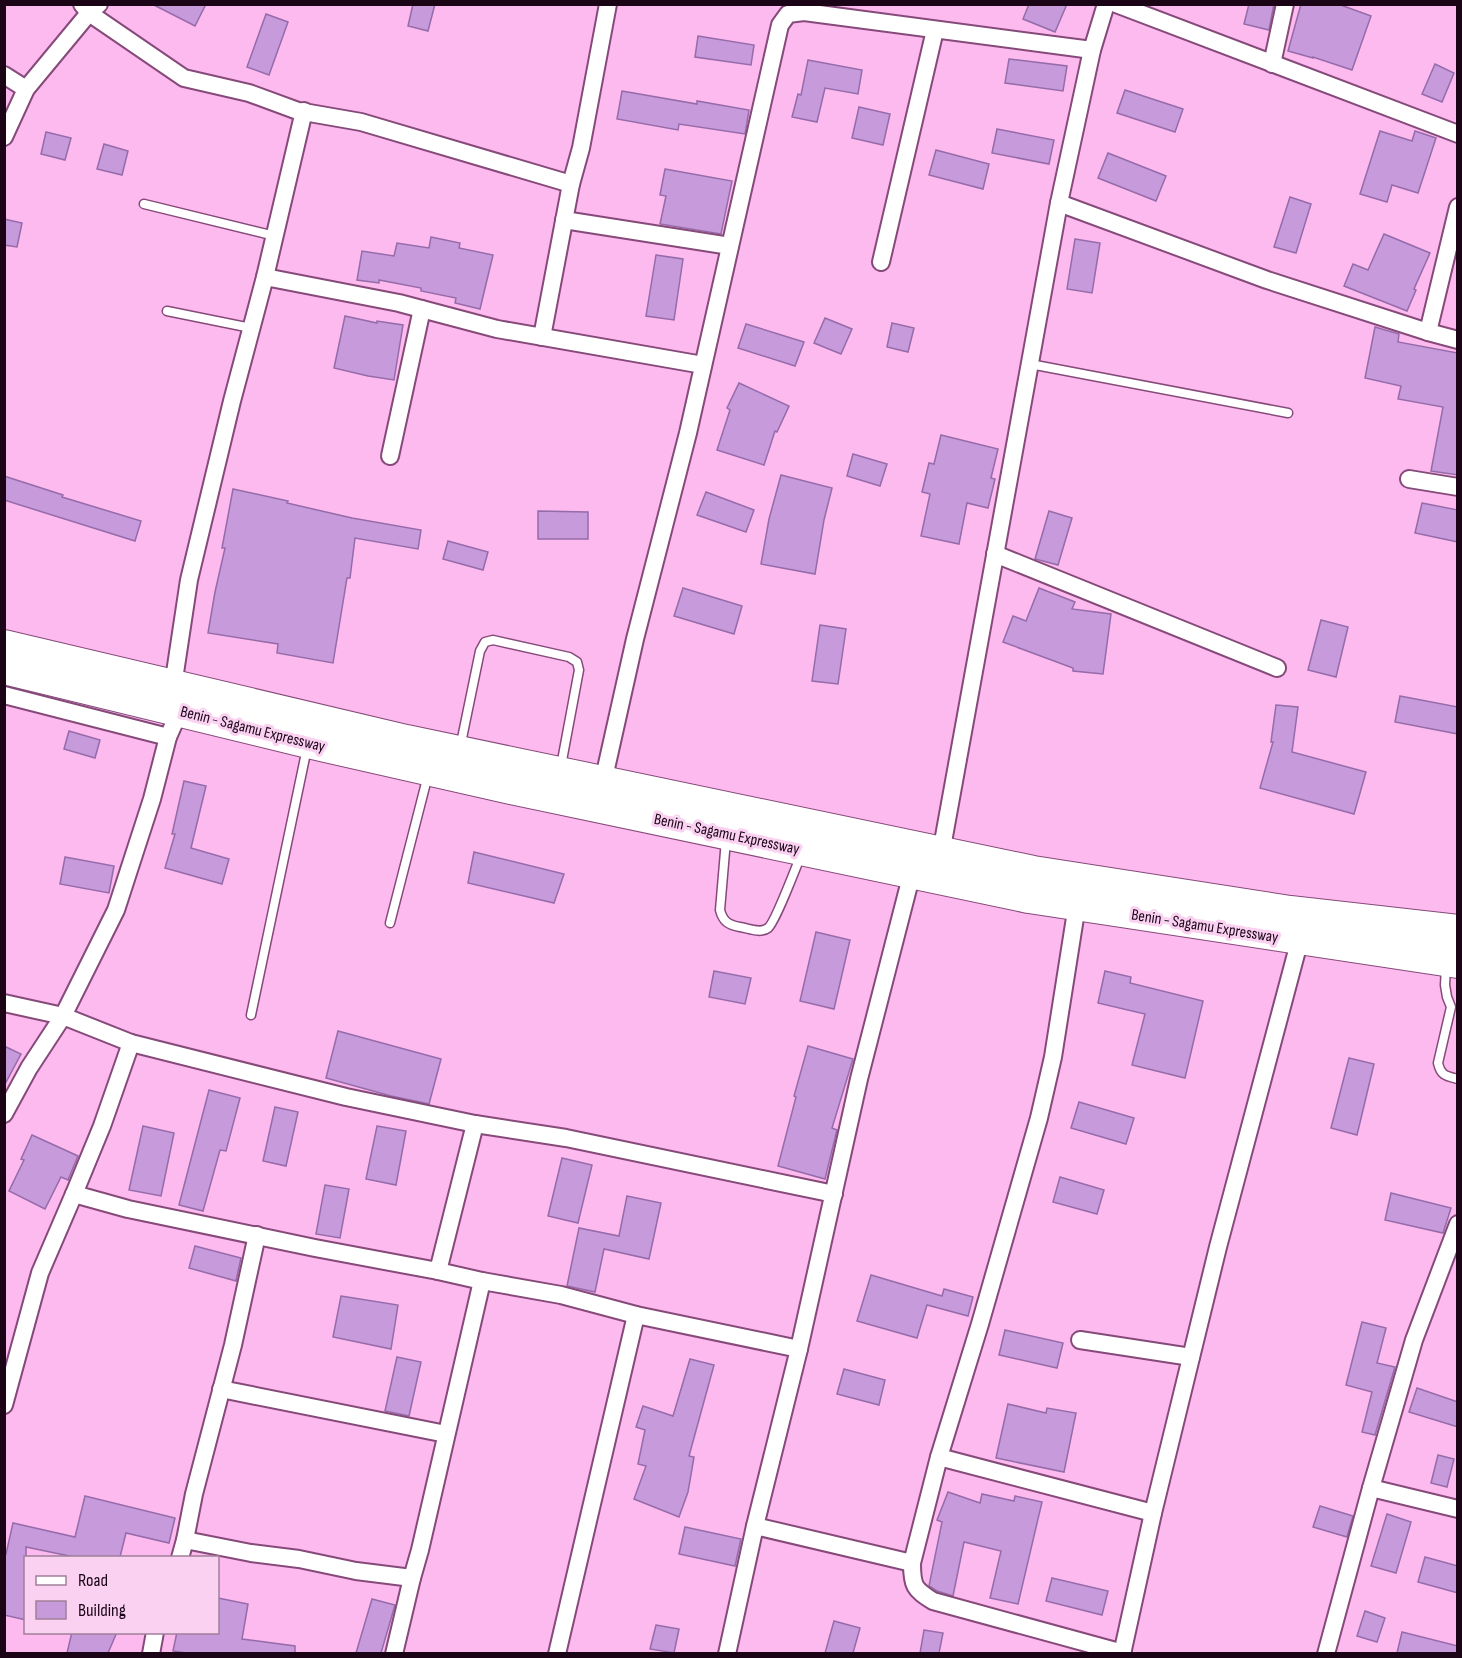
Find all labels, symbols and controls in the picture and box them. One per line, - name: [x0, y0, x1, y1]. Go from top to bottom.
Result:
- street label: Benin - Sagamu Expressway: [178, 702, 327, 757]
- street label: Benin - Sagamu Expressway: [652, 810, 801, 859]
- street label: Benin - Sagamu Expressway: [1130, 905, 1280, 947]
- legend: [24, 1556, 219, 1634]
- text: Road: [78, 1570, 108, 1591]
- text: Building: [78, 1600, 126, 1621]

